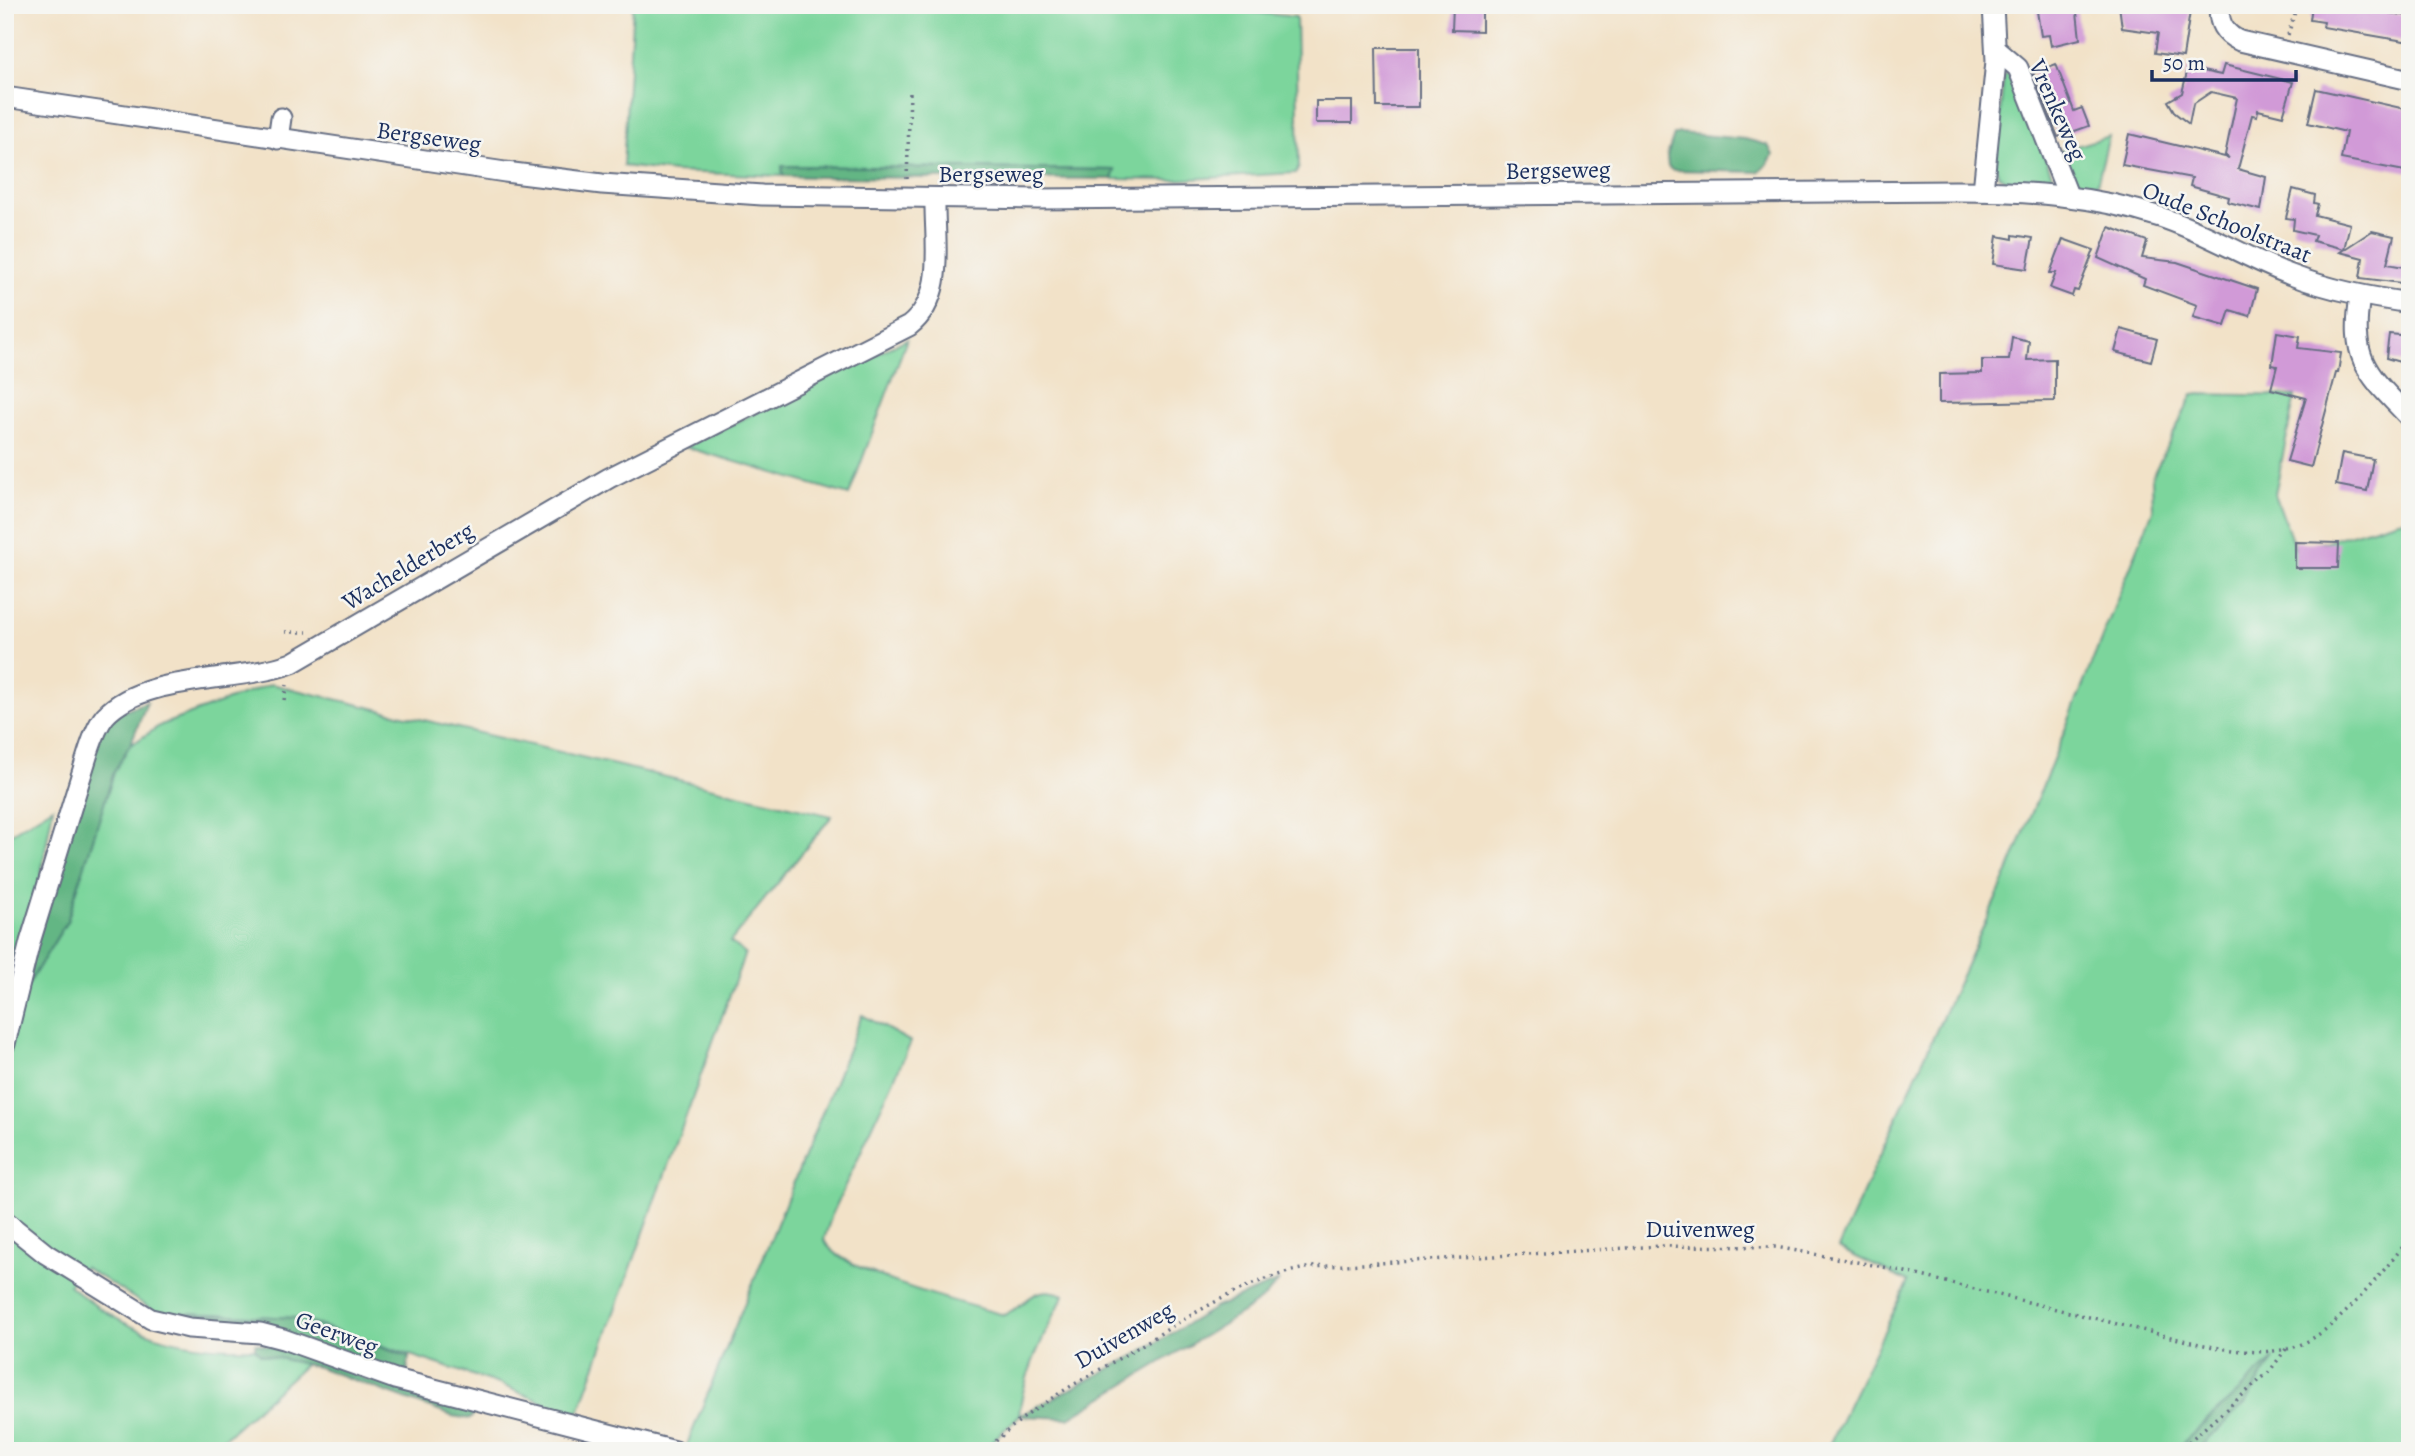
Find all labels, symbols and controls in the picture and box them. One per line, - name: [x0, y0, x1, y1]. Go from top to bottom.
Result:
- scale bar: [2152, 38, 2296, 82]
- text: 50 m: [2163, 49, 2205, 77]
- street label: Vrenkeweg: [2021, 53, 2095, 166]
- street label: Bergseweg: [375, 114, 483, 160]
- street label: Bergseweg: [1505, 153, 1611, 187]
- street label: Bergseweg: [938, 158, 1044, 190]
- street label: Oude Schoolstraat: [2138, 173, 2316, 271]
- street label: Wachelderberg: [335, 514, 480, 618]
- street label: Duivenweg: [1645, 1213, 1755, 1245]
- street label: Duivenweg: [1069, 1294, 1179, 1376]
- street label: Geerweg: [291, 1303, 383, 1363]

